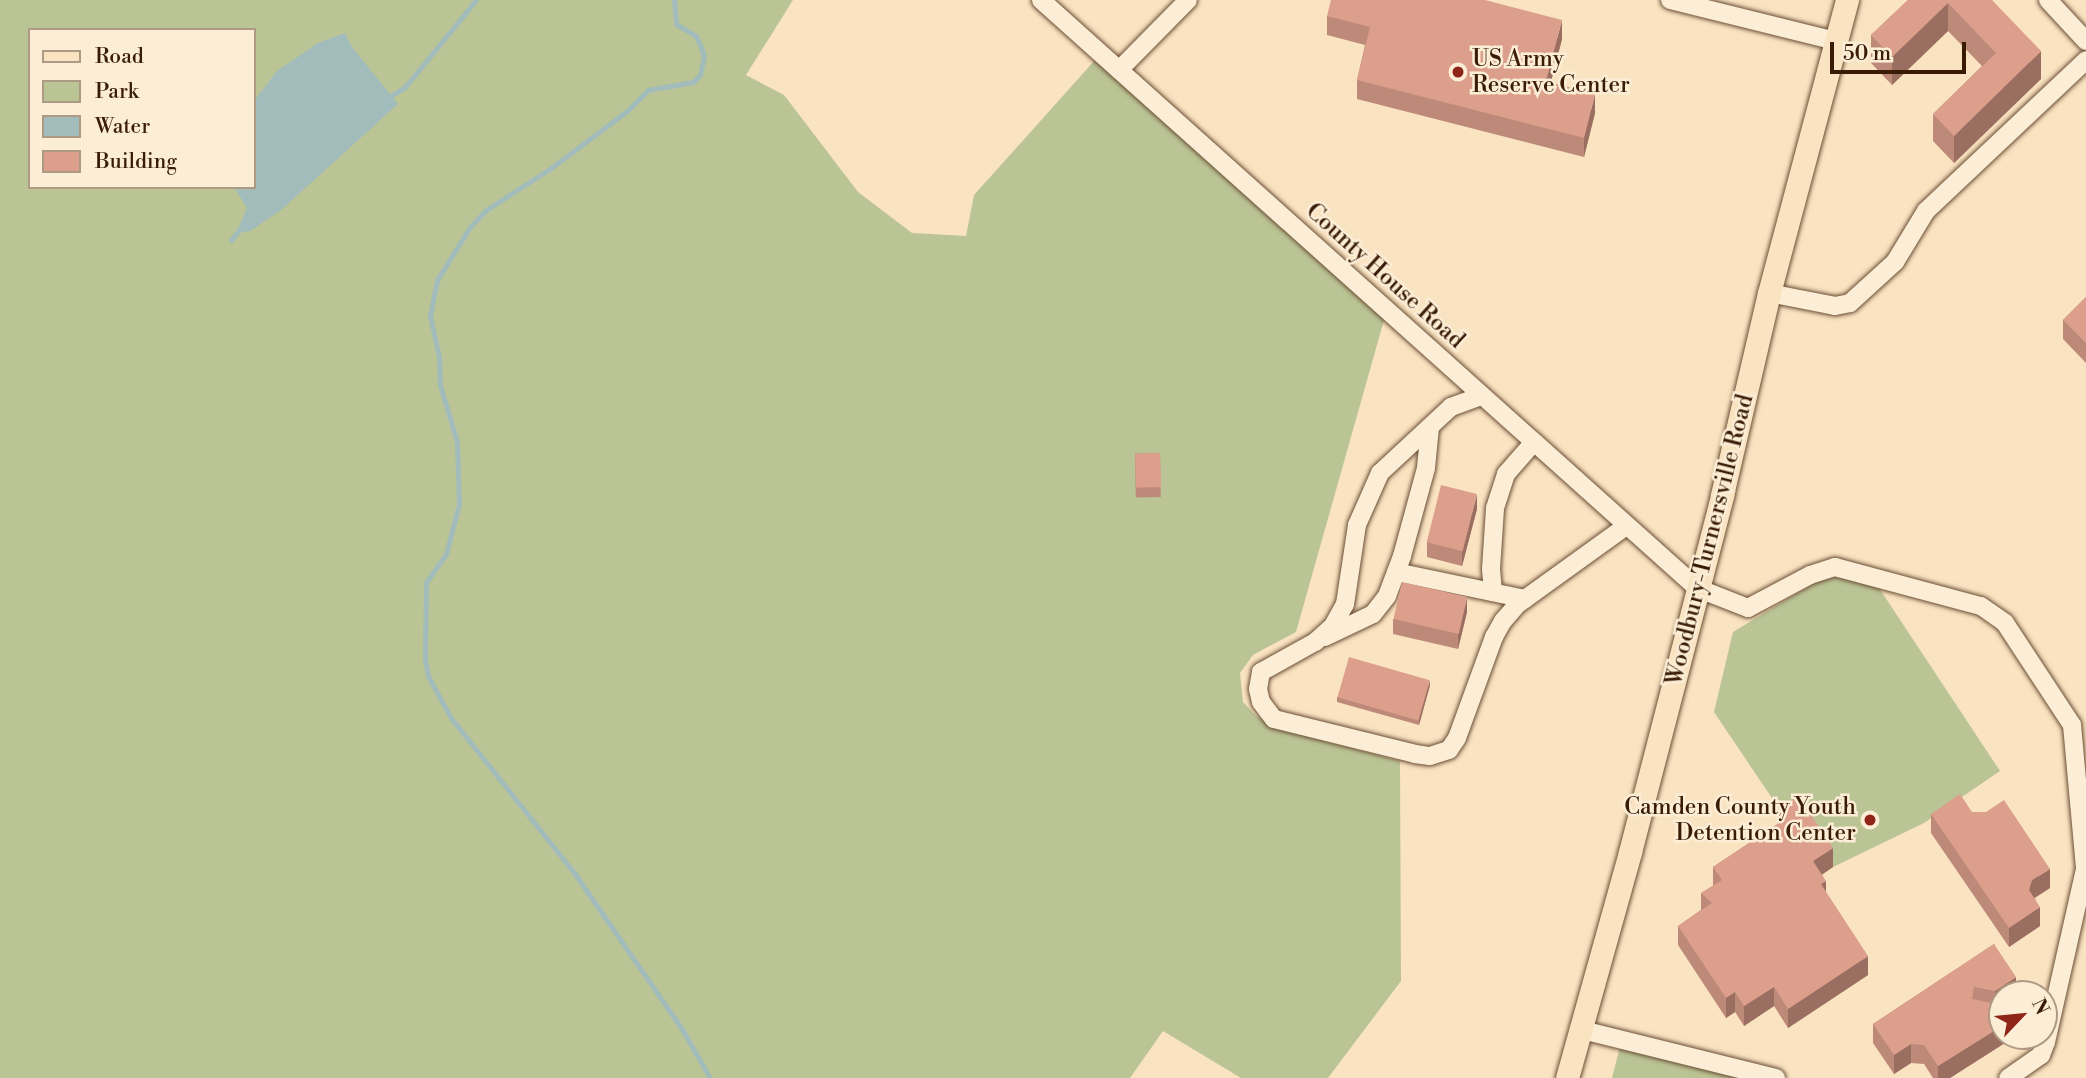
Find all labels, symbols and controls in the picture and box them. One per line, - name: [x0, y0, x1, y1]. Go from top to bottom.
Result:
- legend: [28, 28, 256, 189]
- scale bar: [1834, 28, 1970, 72]
- text: 50 m: [1843, 41, 1891, 67]
- text: Road: [95, 44, 144, 70]
- place label: US Army Reserve Center: [1472, 45, 1630, 99]
- marker: US Army Reserve Center: [1450, 64, 1466, 80]
- text: Park: [95, 79, 139, 105]
- text: Water: [95, 114, 150, 140]
- text: Building: [95, 149, 177, 175]
- street label: County House Road: [1300, 198, 1470, 354]
- street label: Woodbury-Turnersville Road: [1660, 392, 1760, 688]
- place label: Camden County Youth Detention Center: [1624, 793, 1856, 847]
- marker: Camden County Youth Detention Center: [1862, 812, 1878, 828]
- north arrow: [1988, 980, 2058, 1050]
- text: N: [2026, 995, 2054, 1019]

